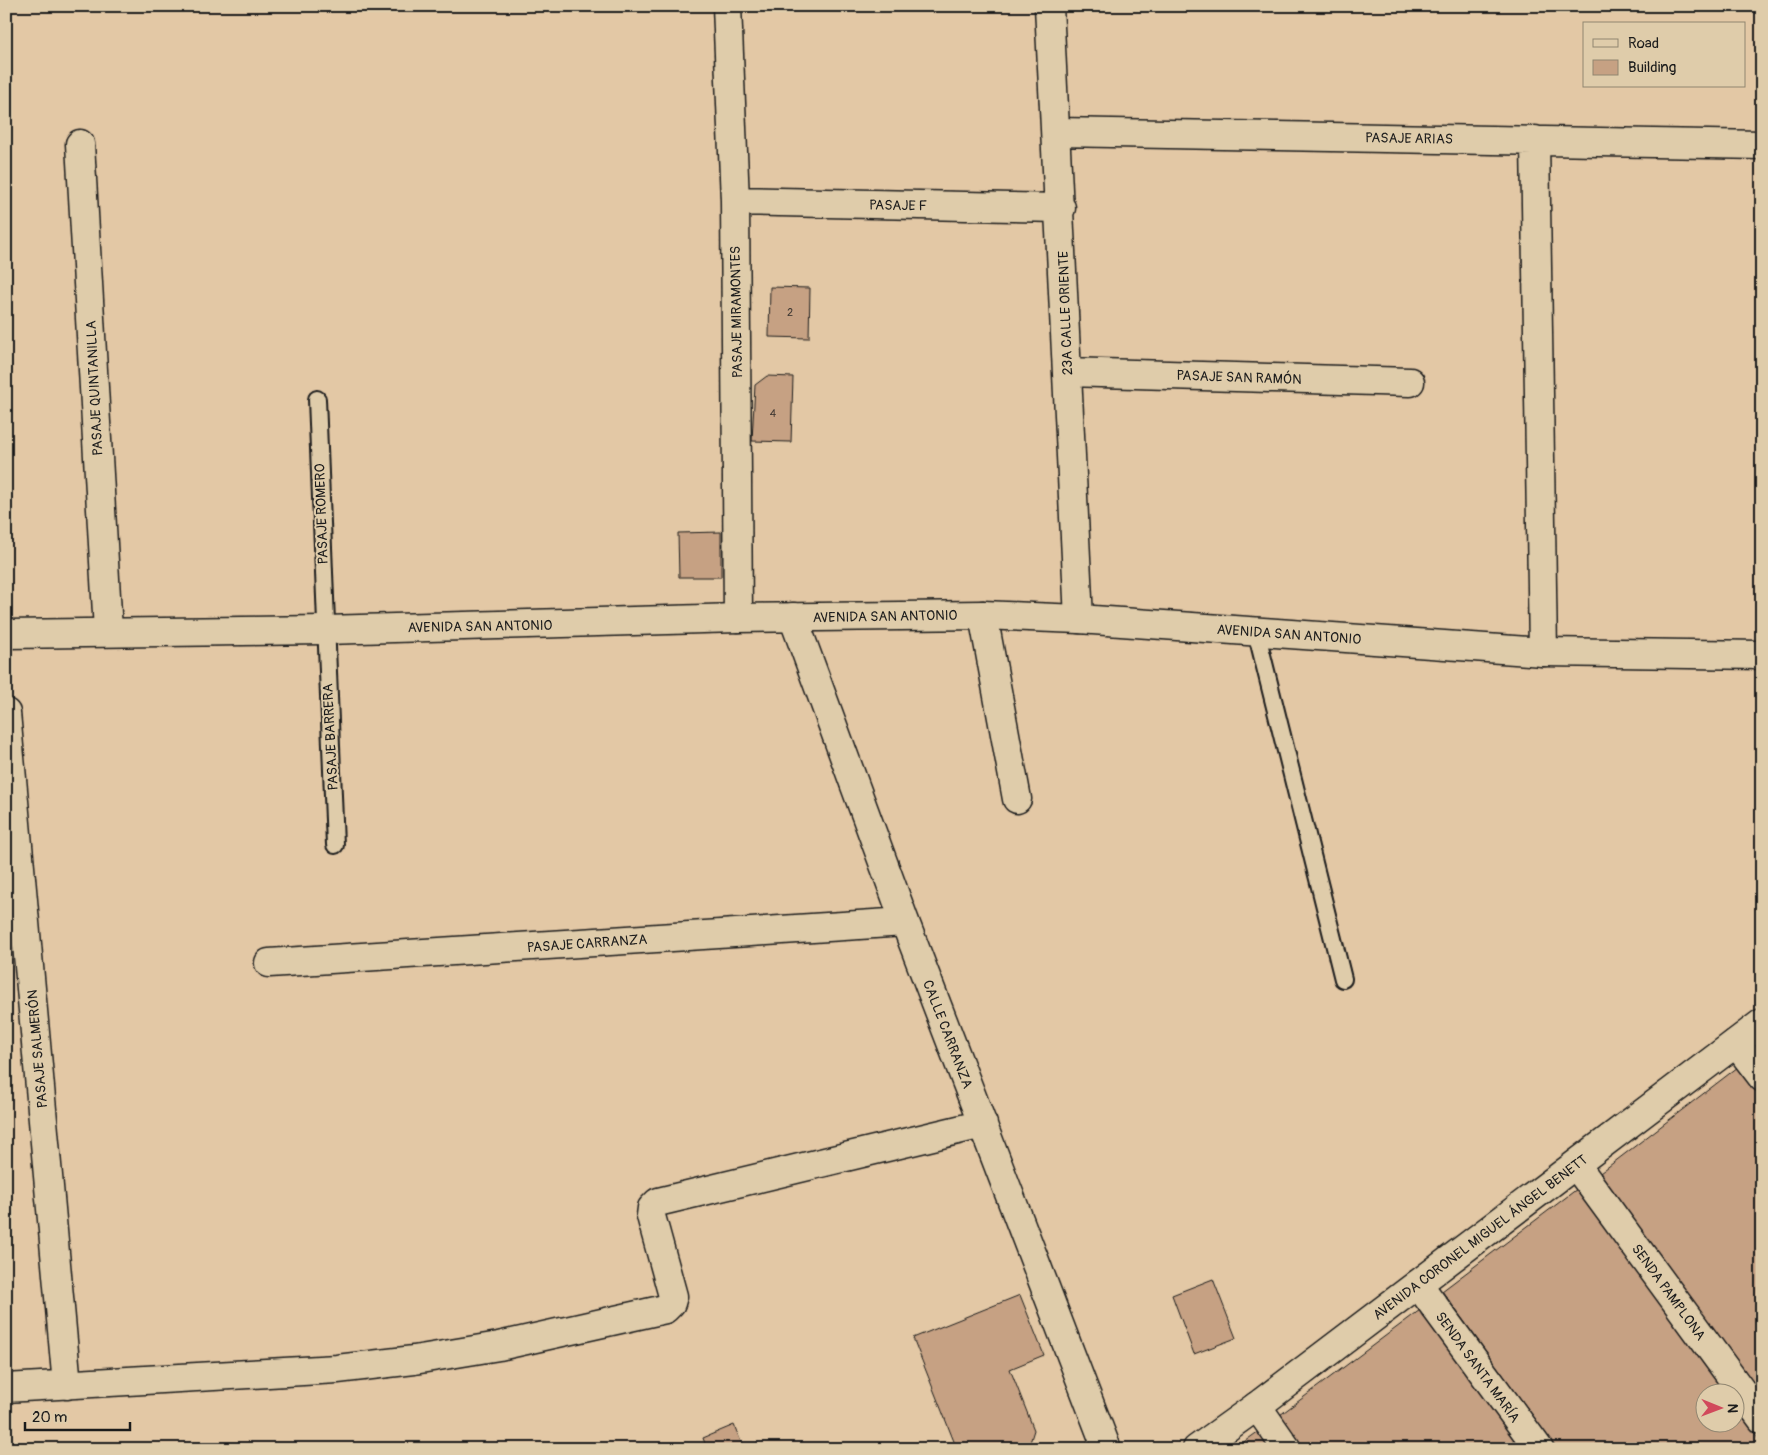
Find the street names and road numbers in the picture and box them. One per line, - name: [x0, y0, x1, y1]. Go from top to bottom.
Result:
- street label: PASAJE ARIAS: [1365, 129, 1453, 148]
- street label: PASAJE F: [869, 196, 927, 215]
- street label: PASAJE MIRAMONTES: [727, 246, 746, 378]
- street label: 23A CALLE ORIENTE: [1055, 251, 1076, 375]
- street label: PASAJE QUINTANILLA: [82, 320, 107, 456]
- street label: PASAJE SAN RAMÓN: [1176, 366, 1302, 388]
- street label: PASAJE ROMERO: [311, 463, 332, 565]
- street label: AVENIDA SAN ANTONIO: [812, 607, 958, 626]
- street label: AVENIDA SAN ANTONIO: [407, 617, 553, 636]
- street label: AVENIDA SAN ANTONIO: [1216, 621, 1362, 648]
- street label: PASAJE BARRERA: [319, 683, 342, 791]
- street label: PASAJE CARRANZA: [526, 931, 648, 956]
- street label: CALLE CARRANZA: [919, 977, 976, 1091]
- street label: PASAJE SALMERÓN: [23, 989, 51, 1109]
- street label: AVENIDA CORONEL MIGUEL ÁNGEL BENETT: [1369, 1150, 1591, 1324]
- street label: SENDA PAMPLONA: [1628, 1241, 1709, 1344]
- street label: SENDA SANTA MARÍA: [1432, 1308, 1524, 1426]

